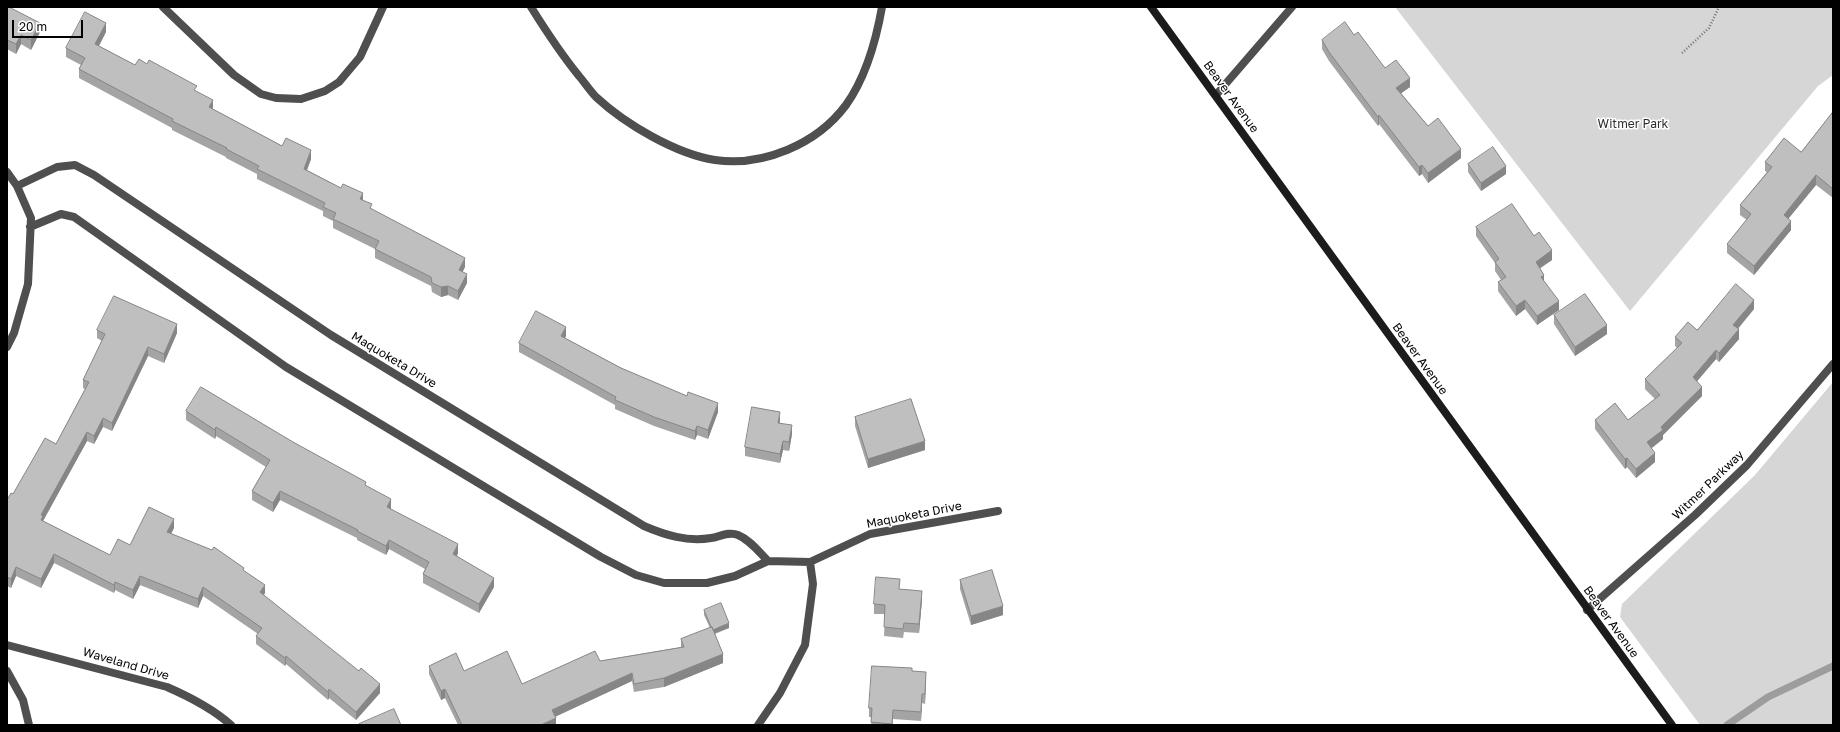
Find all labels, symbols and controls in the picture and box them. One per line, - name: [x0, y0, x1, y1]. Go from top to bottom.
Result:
- scale bar: [14, 12, 85, 38]
- text: 20 m: [19, 19, 47, 34]
- street label: Beaver Avenue: [1200, 58, 1262, 136]
- park label: Witmer Park: [1598, 117, 1668, 131]
- street label: Beaver Avenue: [1389, 320, 1451, 398]
- street label: Maquoketa Drive: [349, 329, 439, 391]
- street label: Witmer Parkway: [1669, 447, 1747, 523]
- street label: Maquoketa Drive: [865, 499, 963, 531]
- street label: Beaver Avenue: [1580, 583, 1642, 661]
- street label: Waveland Drive: [81, 645, 171, 683]

